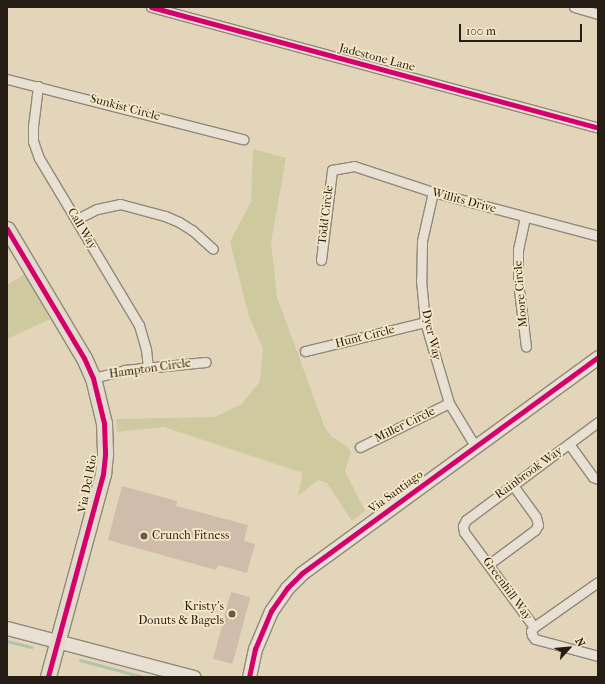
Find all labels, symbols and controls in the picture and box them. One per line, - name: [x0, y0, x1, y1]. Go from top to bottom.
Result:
- scale bar: [461, 16, 584, 42]
- text: 100 m: [466, 24, 496, 38]
- street label: Jadestone Lane: [337, 41, 417, 75]
- street label: Sunkist Circle: [88, 92, 162, 124]
- street label: Todd Circle: [315, 184, 337, 246]
- street label: Willits Drive: [430, 186, 498, 216]
- street label: Call Way: [64, 206, 100, 252]
- street label: Moore Circle: [511, 260, 531, 328]
- street label: Dyer Way: [418, 308, 444, 362]
- street label: Hunt Circle: [334, 323, 396, 351]
- street label: Hampton Circle: [108, 356, 192, 382]
- street label: Miller Circle: [372, 404, 438, 446]
- street label: Rainbrook Way: [493, 444, 565, 502]
- street label: Via Del Rio: [75, 454, 101, 514]
- street label: Via Santiago: [366, 467, 426, 517]
- place label: Crunch Fitness: [152, 529, 229, 543]
- marker: Crunch Fitness: [139, 531, 149, 541]
- street label: Greenhill Way: [479, 555, 535, 623]
- place label: Kristy's Donuts & Bagels: [138, 600, 224, 628]
- marker: Kristy's Donuts & Bagels: [227, 609, 237, 619]
- north arrow: [549, 628, 589, 668]
- text: N: [572, 636, 588, 649]

